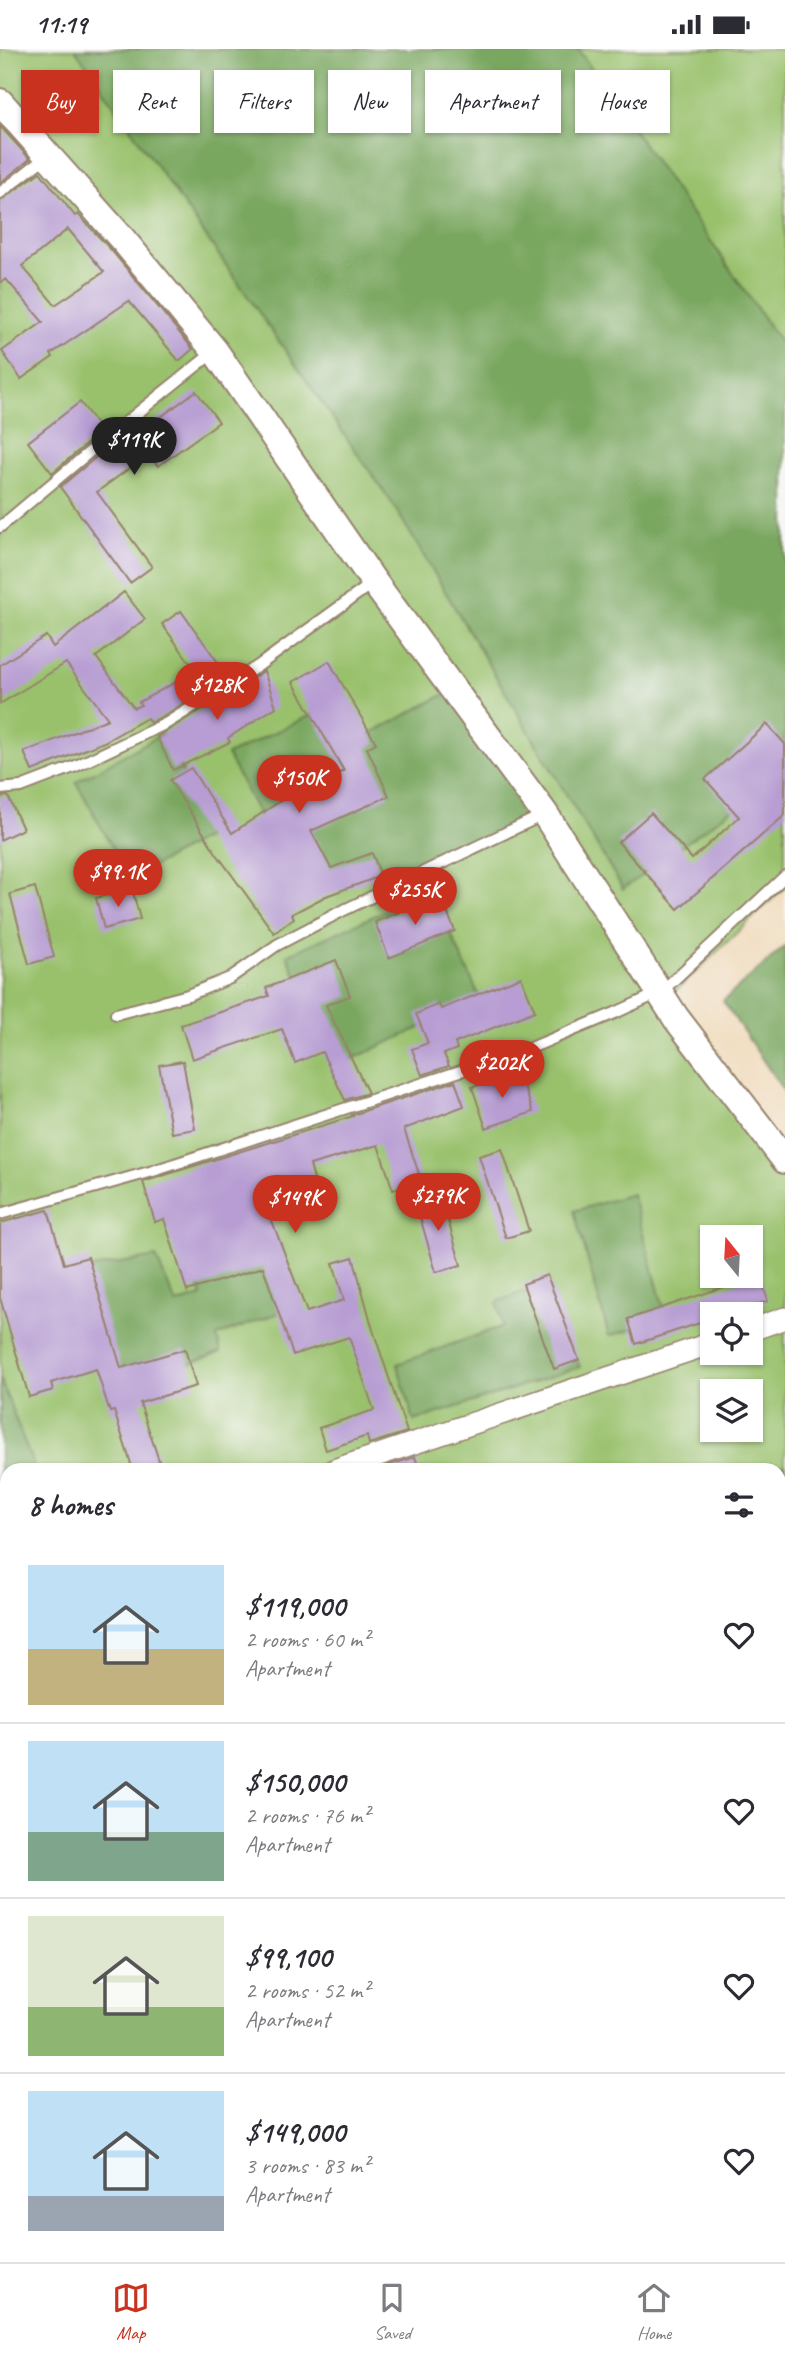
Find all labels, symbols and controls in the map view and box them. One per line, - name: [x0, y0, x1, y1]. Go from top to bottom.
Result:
- text: 11:19: [35, 8, 87, 41]
- chip: Buy: [21, 70, 99, 133]
- chip: Rent: [113, 70, 200, 133]
- chip: Filters: [214, 70, 314, 133]
- chip: New: [328, 70, 411, 133]
- chip: Apartment: [425, 70, 561, 133]
- chip: House: [575, 70, 670, 133]
- pin: $119K: [85, 417, 183, 477]
- text: $119K: [108, 425, 160, 454]
- pin: $128K: [168, 663, 266, 722]
- text: $128K: [190, 670, 244, 699]
- pin: $150K: [250, 755, 348, 815]
- text: $150K: [273, 763, 325, 792]
- pin: $99.1K: [61, 849, 175, 909]
- text: $99.1K: [89, 857, 147, 886]
- pin: $255K: [366, 867, 464, 927]
- text: $255K: [389, 875, 441, 904]
- pin: $202K: [453, 1041, 551, 1100]
- text: $202K: [475, 1048, 529, 1077]
- pin: $279K: [389, 1173, 487, 1233]
- pin: $149K: [246, 1175, 344, 1235]
- text: $279K: [412, 1181, 464, 1210]
- text: $149K: [269, 1183, 321, 1212]
- north arrow: [700, 1225, 763, 1288]
- map controls: [700, 1225, 763, 1442]
- button: locate: [700, 1302, 763, 1365]
- button: layers: [700, 1379, 763, 1442]
- text: 8 homes: [28, 1486, 113, 1524]
- icon: filters: [720, 1486, 758, 1524]
- text: $119,000: [245, 1587, 345, 1625]
- icon: home: [84, 1593, 168, 1677]
- icon: heart: [720, 1616, 758, 1654]
- text: 2 rooms · 60 m²: [245, 1625, 369, 1654]
- text: Apartment: [245, 1654, 330, 1683]
- text: $150,000: [245, 1763, 345, 1801]
- icon: home: [84, 1769, 168, 1853]
- icon: heart: [720, 1792, 758, 1830]
- text: 2 rooms · 76 m²: [245, 1801, 369, 1830]
- text: Apartment: [245, 1830, 330, 1859]
- text: $99,100: [245, 1938, 331, 1976]
- icon: home: [84, 1944, 168, 2028]
- icon: heart: [720, 1967, 758, 2005]
- text: 2 rooms · 52 m²: [245, 1976, 369, 2005]
- text: Apartment: [245, 2005, 330, 2034]
- text: $149,000: [245, 2113, 345, 2151]
- icon: home: [84, 2119, 168, 2203]
- icon: heart: [720, 2142, 758, 2180]
- text: 3 rooms · 83 m²: [245, 2151, 369, 2180]
- text: Apartment: [245, 2180, 330, 2209]
- tab: Map: [112, 2279, 150, 2345]
- tab: Saved: [373, 2279, 411, 2345]
- tab: Home: [635, 2279, 673, 2345]

